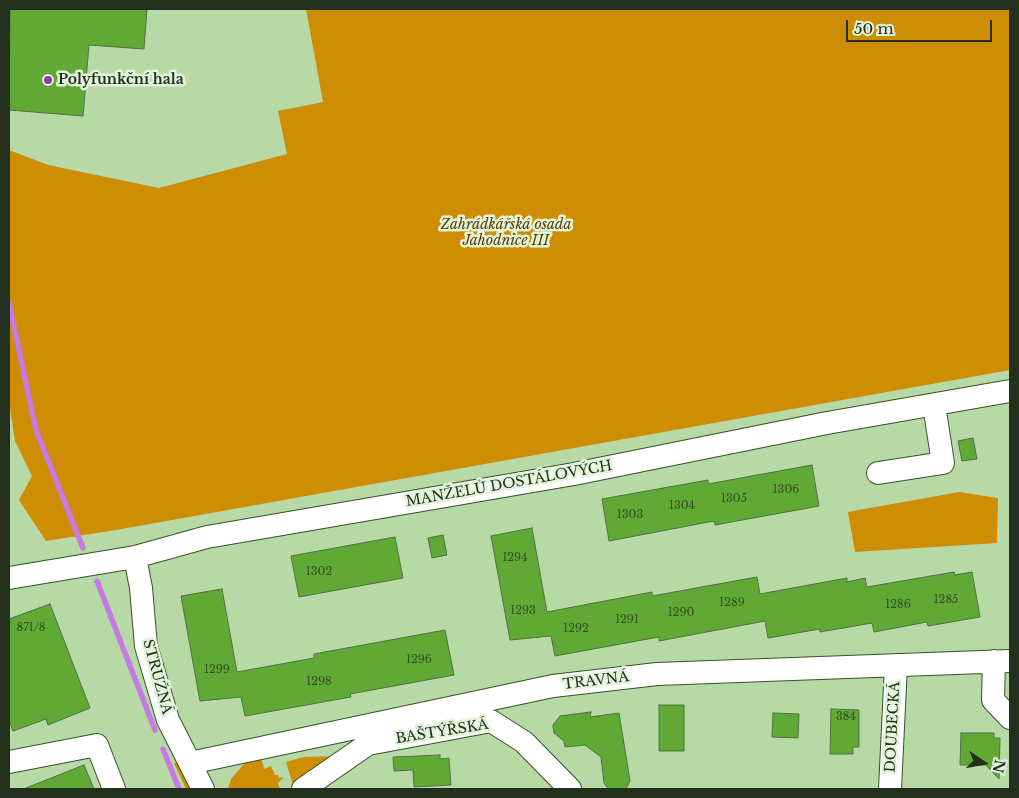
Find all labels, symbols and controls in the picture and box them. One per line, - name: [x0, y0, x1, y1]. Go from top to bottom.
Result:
- scale bar: [849, 10, 995, 42]
- text: 50 m: [854, 19, 894, 38]
- place label: Polyfunkční hala: [58, 72, 184, 88]
- marker: Polyfunkční hala: [42, 74, 54, 86]
- park label: Zahrádkářská osada Jahodnice III: [441, 217, 571, 250]
- street label: MANŽELŮ DOSTÁLOVÝCH: [405, 458, 613, 510]
- house number: 1306: [773, 483, 799, 497]
- house number: 1305: [721, 492, 747, 506]
- house number: 1304: [669, 499, 695, 513]
- house number: 1303: [617, 508, 643, 522]
- house number: 1294: [502, 551, 528, 565]
- house number: 1302: [306, 565, 332, 579]
- house number: 1285: [934, 593, 958, 607]
- house number: 1289: [719, 596, 745, 610]
- house number: 1286: [885, 598, 911, 612]
- house number: 1293: [510, 604, 536, 618]
- house number: 1290: [668, 606, 694, 620]
- house number: 1291: [615, 613, 639, 627]
- house number: 871/8: [17, 621, 45, 635]
- house number: 1292: [563, 622, 589, 636]
- street label: STRUŽNÁ: [139, 638, 175, 716]
- house number: 1296: [406, 653, 432, 667]
- house number: 1299: [204, 663, 230, 677]
- street label: TRAVNÁ: [562, 669, 630, 693]
- house number: 1298: [306, 675, 332, 689]
- street label: DOUBECKÁ: [882, 681, 904, 773]
- house number: 384: [836, 710, 856, 724]
- street label: BAŠTÝŘSKÁ: [394, 716, 490, 748]
- north arrow: [959, 738, 1009, 788]
- text: N: [989, 758, 1009, 774]

